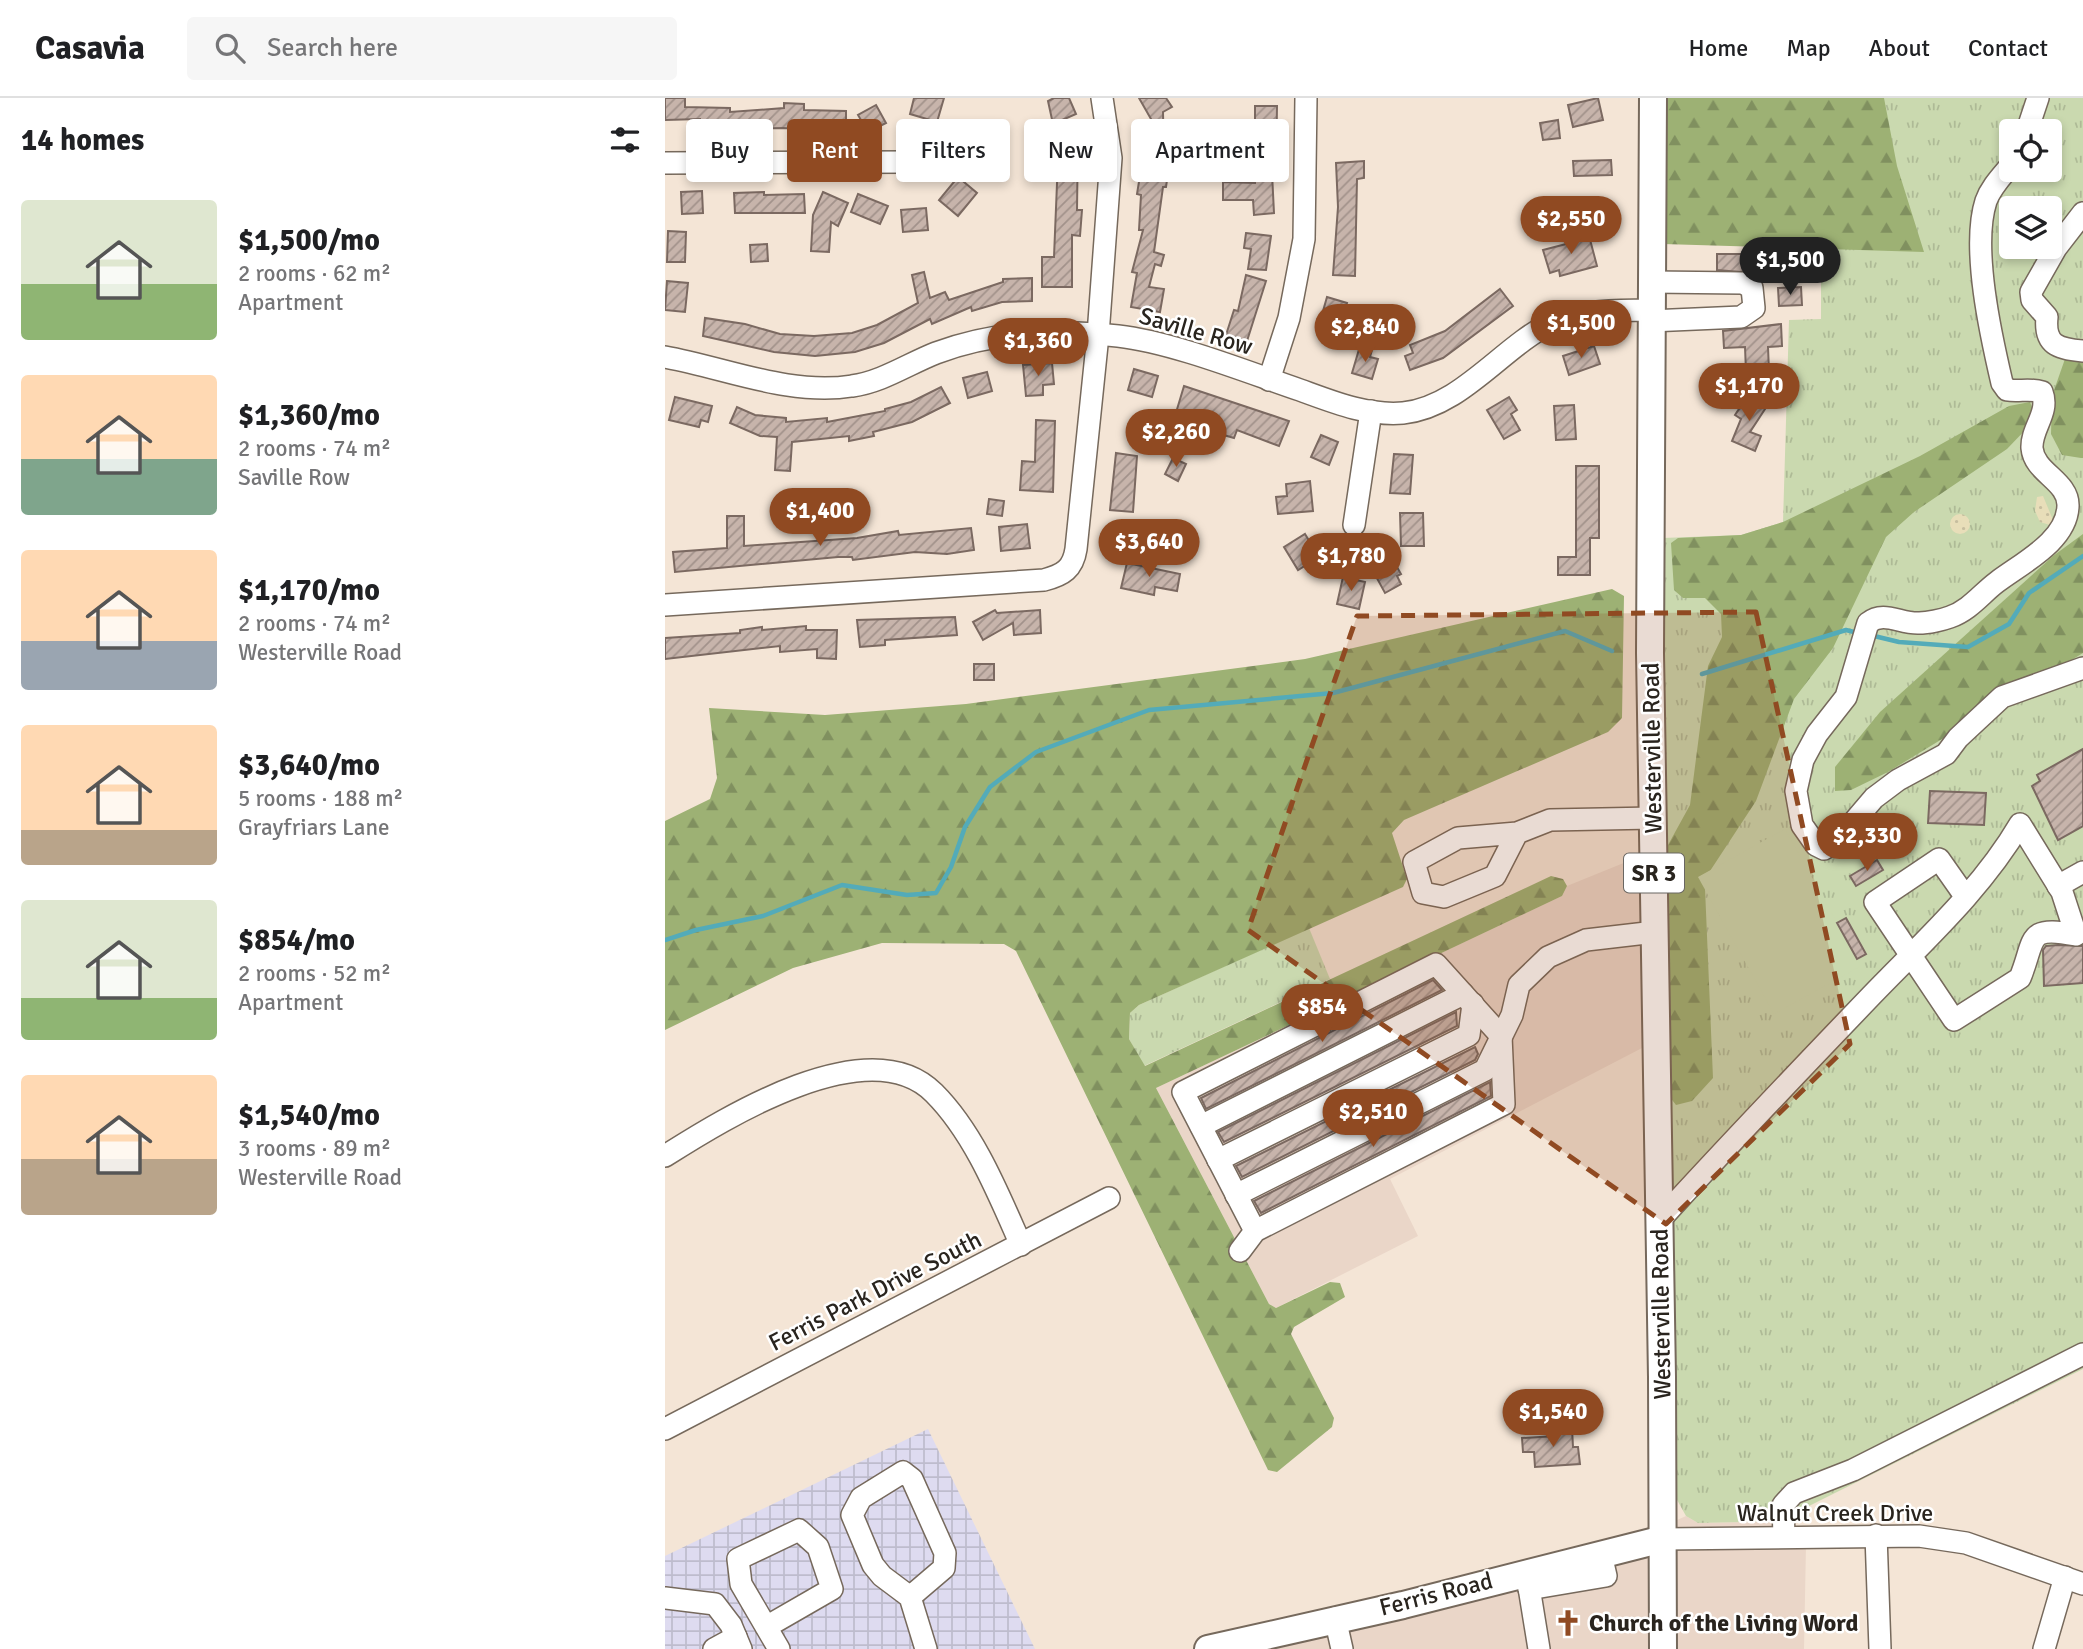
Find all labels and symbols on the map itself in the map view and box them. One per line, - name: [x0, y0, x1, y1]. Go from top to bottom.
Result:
- pin: $2,550: [1514, 197, 1628, 256]
- pin: $1,500: [1733, 238, 1847, 297]
- street label: Saville Row: [1136, 300, 1256, 362]
- pin: $1,500: [1524, 300, 1638, 360]
- pin: $2,840: [1308, 304, 1422, 364]
- pin: $1,360: [981, 318, 1095, 378]
- pin: $1,170: [1692, 364, 1806, 423]
- pin: $2,260: [1119, 410, 1233, 469]
- pin: $1,400: [763, 489, 877, 548]
- pin: $3,640: [1092, 519, 1206, 579]
- pin: $1,780: [1294, 533, 1408, 593]
- street label: Westerville Road: [1636, 662, 1668, 834]
- pin: $2,330: [1810, 814, 1924, 873]
- road number: SR 3: [1624, 853, 1684, 892]
- pin: $854: [1281, 984, 1363, 1044]
- pin: $2,510: [1316, 1090, 1430, 1149]
- street label: Ferris Park Drive South: [764, 1224, 986, 1358]
- street label: Westerville Road: [1645, 1228, 1677, 1400]
- pin: $1,540: [1496, 1390, 1610, 1449]
- street label: Walnut Creek Drive: [1737, 1498, 1933, 1528]
- street label: Ferris Road: [1376, 1565, 1496, 1623]
- church icon: Church of the Living Word: [1553, 1608, 1583, 1638]
- place label: Church of the Living Word: [1589, 1608, 1859, 1638]

